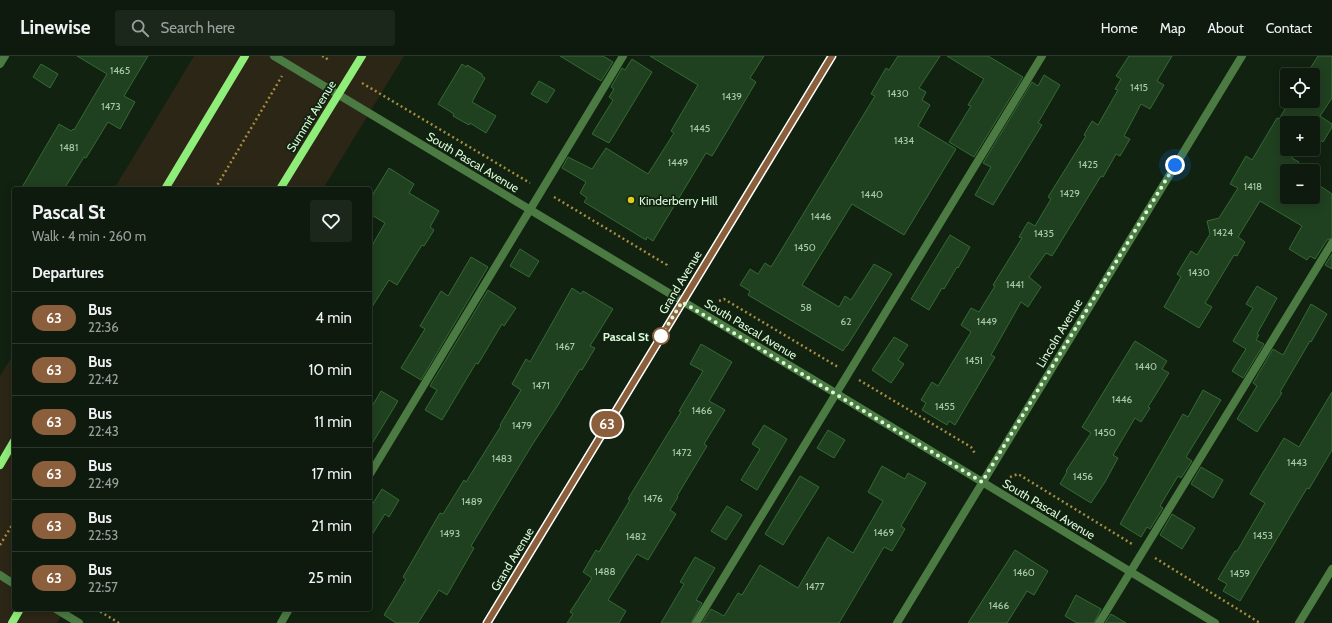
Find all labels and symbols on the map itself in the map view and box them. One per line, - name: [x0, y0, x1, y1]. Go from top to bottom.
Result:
- house number: 1465: [110, 64, 130, 77]
- street label: Summit Avenue: [283, 77, 339, 155]
- house number: 1415: [1130, 81, 1148, 94]
- house number: 1430: [887, 87, 909, 100]
- house number: 1439: [722, 90, 742, 103]
- house number: 1473: [101, 100, 121, 113]
- house number: 1445: [690, 122, 710, 135]
- street label: South Pascal Avenue: [424, 128, 522, 196]
- house number: 1434: [894, 134, 914, 147]
- house number: 1481: [60, 141, 78, 154]
- your location: [1165, 155, 1185, 175]
- house number: 1449: [668, 156, 689, 169]
- house number: 1425: [1078, 158, 1098, 171]
- house number: 1418: [1244, 180, 1262, 193]
- house number: 1429: [1060, 187, 1080, 200]
- house number: 1440: [861, 188, 883, 201]
- place label: Kinderberry Hill: [639, 193, 718, 208]
- marker: Kinderberry Hill: [626, 195, 636, 205]
- house number: 1446: [811, 210, 832, 223]
- house number: 1424: [1213, 226, 1233, 239]
- house number: 1435: [1034, 227, 1054, 240]
- house number: 1450: [794, 241, 816, 254]
- street label: Grand Avenue: [655, 247, 705, 317]
- house number: 1430: [1188, 266, 1210, 279]
- house number: 1441: [1006, 278, 1024, 291]
- street label: South Pascal Avenue: [702, 295, 800, 363]
- street label: Lincoln Avenue: [1033, 296, 1085, 370]
- house number: 58: [800, 301, 812, 314]
- house number: 62: [841, 315, 851, 328]
- house number: 1449: [977, 315, 998, 328]
- marker: Pascal St: [652, 327, 670, 345]
- place label: Pascal St: [603, 329, 649, 344]
- house number: 1467: [555, 340, 575, 353]
- house number: 1451: [965, 354, 983, 367]
- house number: 1440: [1135, 360, 1157, 373]
- house number: 1471: [532, 379, 550, 392]
- house number: 1446: [1112, 393, 1133, 406]
- house number: 1455: [935, 400, 955, 413]
- house number: 1466: [692, 404, 713, 417]
- line badge: 63: [589, 411, 625, 437]
- house number: 1479: [512, 419, 532, 432]
- house number: 1450: [1094, 426, 1116, 439]
- house number: 1472: [672, 446, 692, 459]
- house number: 1483: [492, 452, 512, 465]
- house number: 1443: [1287, 456, 1307, 469]
- house number: 1456: [1073, 470, 1093, 483]
- street label: South Pascal Avenue: [1000, 475, 1098, 543]
- house number: 1476: [643, 492, 663, 505]
- house number: 1489: [462, 495, 483, 508]
- street label: Grand Avenue: [487, 524, 537, 594]
- house number: 1469: [874, 526, 895, 539]
- house number: 1493: [440, 527, 460, 540]
- house number: 1453: [1253, 529, 1273, 542]
- house number: 1482: [626, 530, 646, 543]
- house number: 1488: [594, 565, 616, 578]
- house number: 1460: [1013, 566, 1035, 579]
- house number: 1459: [1230, 567, 1250, 580]
- house number: 1477: [805, 580, 825, 593]
- house number: 1466: [989, 599, 1010, 612]

